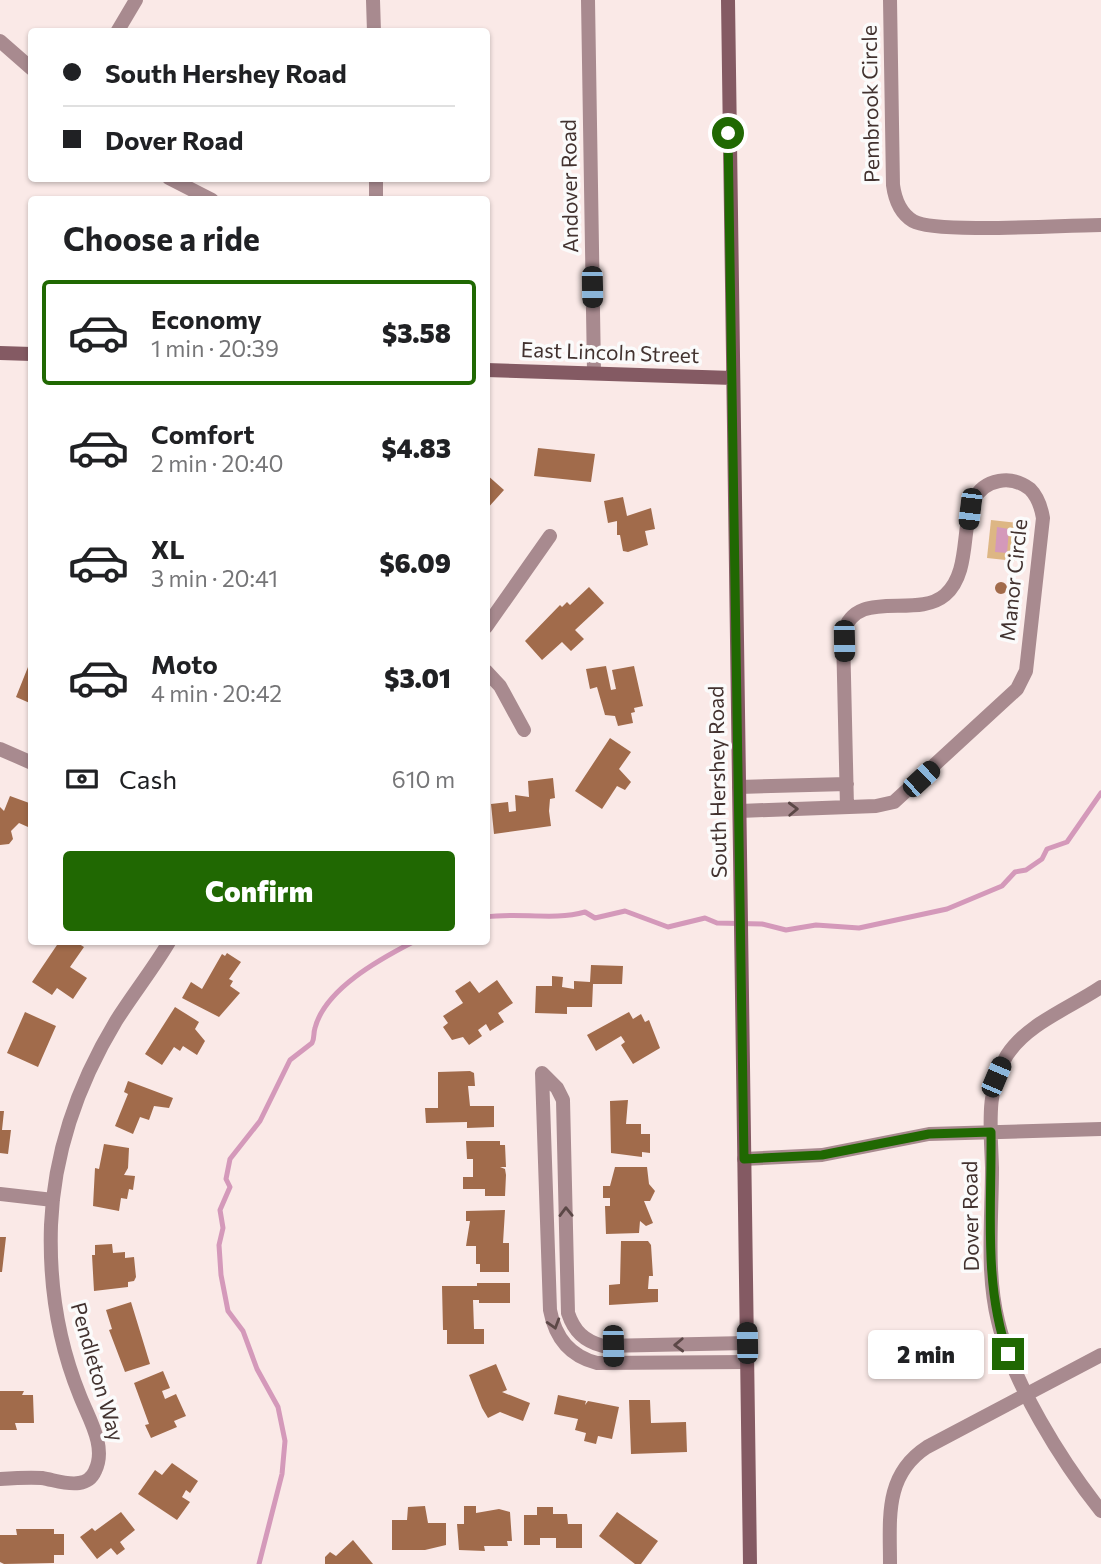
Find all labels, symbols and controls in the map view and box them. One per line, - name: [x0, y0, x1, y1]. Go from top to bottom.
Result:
- street label: Pembrook Circle: [856, 25, 883, 183]
- text: South Hershey Road: [105, 57, 347, 88]
- route start: [712, 117, 744, 149]
- street label: Andover Road: [555, 119, 582, 253]
- text: Dover Road: [105, 124, 244, 155]
- text: Choose a ride: [63, 218, 260, 258]
- car: [582, 266, 603, 308]
- icon: car: [67, 301, 130, 364]
- text: Economy: [151, 303, 262, 334]
- text: $3.58: [382, 317, 451, 348]
- text: 1 min · 20:39: [151, 334, 279, 362]
- street label: East Lincoln Street: [520, 336, 700, 367]
- icon: car: [67, 416, 130, 479]
- text: Comfort: [151, 418, 254, 449]
- text: $4.83: [381, 432, 451, 463]
- text: 2 min · 20:40: [151, 449, 284, 477]
- car: [958, 487, 983, 531]
- street label: Manor Circle: [994, 518, 1031, 642]
- icon: car: [67, 531, 130, 594]
- text: XL: [151, 533, 185, 564]
- text: $6.09: [379, 547, 451, 578]
- text: 3 min · 20:41: [151, 564, 278, 592]
- car: [834, 620, 855, 662]
- icon: car: [67, 646, 130, 709]
- text: Moto: [151, 648, 218, 679]
- text: $3.01: [384, 662, 451, 693]
- text: 4 min · 20:42: [151, 679, 282, 707]
- street label: South Hershey Road: [702, 686, 731, 878]
- car: [899, 757, 944, 801]
- icon: cash: [63, 760, 101, 798]
- text: Cash: [119, 763, 177, 794]
- text: 610 m: [392, 765, 455, 793]
- one-way arrow: [788, 802, 799, 817]
- button: Confirm: [63, 851, 455, 931]
- car: [979, 1054, 1014, 1100]
- street label: Dover Road: [956, 1161, 983, 1272]
- one-way arrow: [558, 1207, 574, 1217]
- street label: Pendleton Way: [67, 1299, 130, 1444]
- one-way arrow: [546, 1318, 561, 1330]
- car: [737, 1322, 758, 1364]
- car: [603, 1325, 624, 1367]
- callout: 2 min: [868, 1330, 984, 1378]
- one-way arrow: [673, 1337, 684, 1352]
- route end: [992, 1338, 1024, 1370]
- text: 2 min: [897, 1340, 955, 1368]

